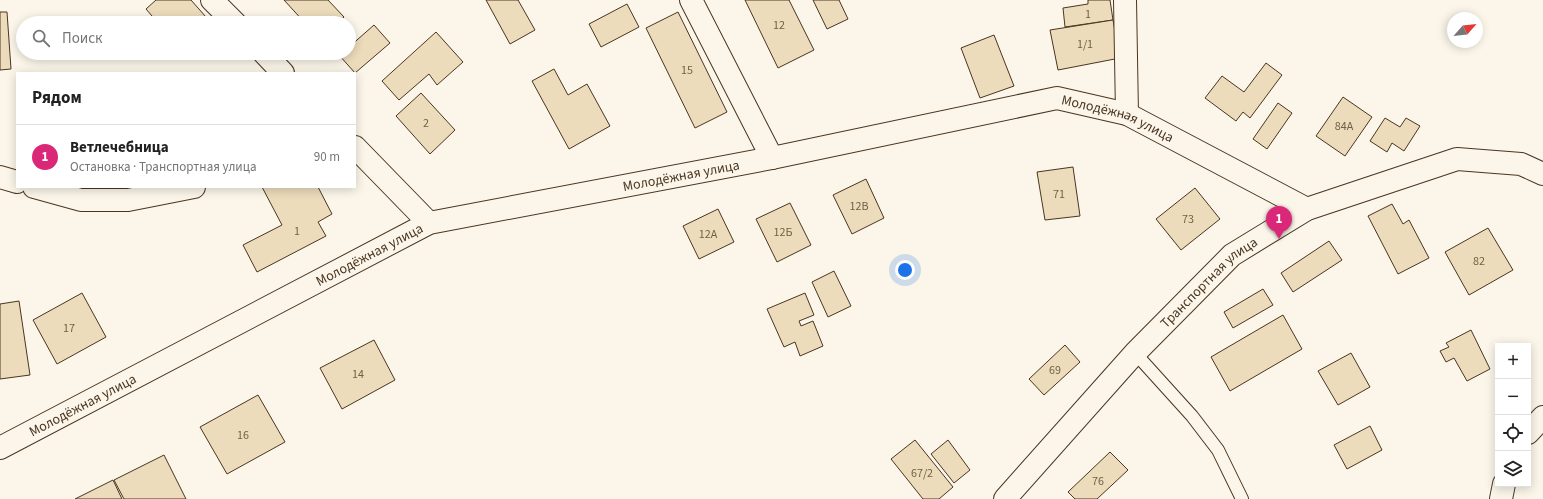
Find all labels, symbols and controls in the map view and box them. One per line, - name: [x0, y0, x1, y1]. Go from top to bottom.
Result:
- house number: 1: [1085, 6, 1091, 23]
- north arrow: [1447, 12, 1483, 48]
- search box: [16, 16, 356, 60]
- house number: 12: [773, 17, 785, 34]
- icon: search: [30, 27, 52, 49]
- text: Поиск: [62, 28, 103, 49]
- house number: 1/1: [1077, 36, 1093, 53]
- house number: 15: [681, 62, 693, 79]
- text: Рядом: [32, 86, 82, 110]
- street label: Молодёжная улица: [1059, 90, 1177, 148]
- house number: 2: [423, 115, 429, 132]
- house number: 84А: [1335, 118, 1354, 135]
- text: Ветлечебница: [70, 137, 169, 158]
- text: 1: [42, 148, 48, 166]
- text: 90 m: [314, 148, 340, 166]
- street label: Молодёжная улица: [621, 155, 741, 197]
- text: Остановка · Транспортная улица: [70, 158, 257, 176]
- house number: 71: [1053, 186, 1065, 203]
- house number: 12В: [850, 198, 868, 215]
- pin: 1: [1266, 206, 1292, 239]
- house number: 73: [1182, 211, 1194, 228]
- street label: Молодёжная улица: [313, 219, 427, 292]
- house number: 1: [294, 223, 300, 240]
- house number: 12Б: [774, 224, 792, 241]
- house number: 12А: [699, 226, 718, 243]
- street label: Транспортная улица: [1156, 233, 1262, 333]
- house number: 82: [1473, 253, 1485, 270]
- your location: [895, 260, 915, 280]
- house number: 17: [63, 320, 75, 337]
- map controls: [1495, 343, 1531, 487]
- button: +: [1495, 343, 1531, 379]
- house number: 69: [1049, 362, 1061, 379]
- house number: 14: [352, 366, 364, 383]
- street label: Молодёжная улица: [26, 369, 140, 442]
- button: −: [1495, 379, 1531, 415]
- button: locate: [1495, 415, 1531, 451]
- house number: 16: [237, 427, 249, 444]
- button: layers: [1495, 451, 1531, 487]
- house number: 67/2: [911, 465, 933, 482]
- house number: 76: [1092, 473, 1104, 490]

